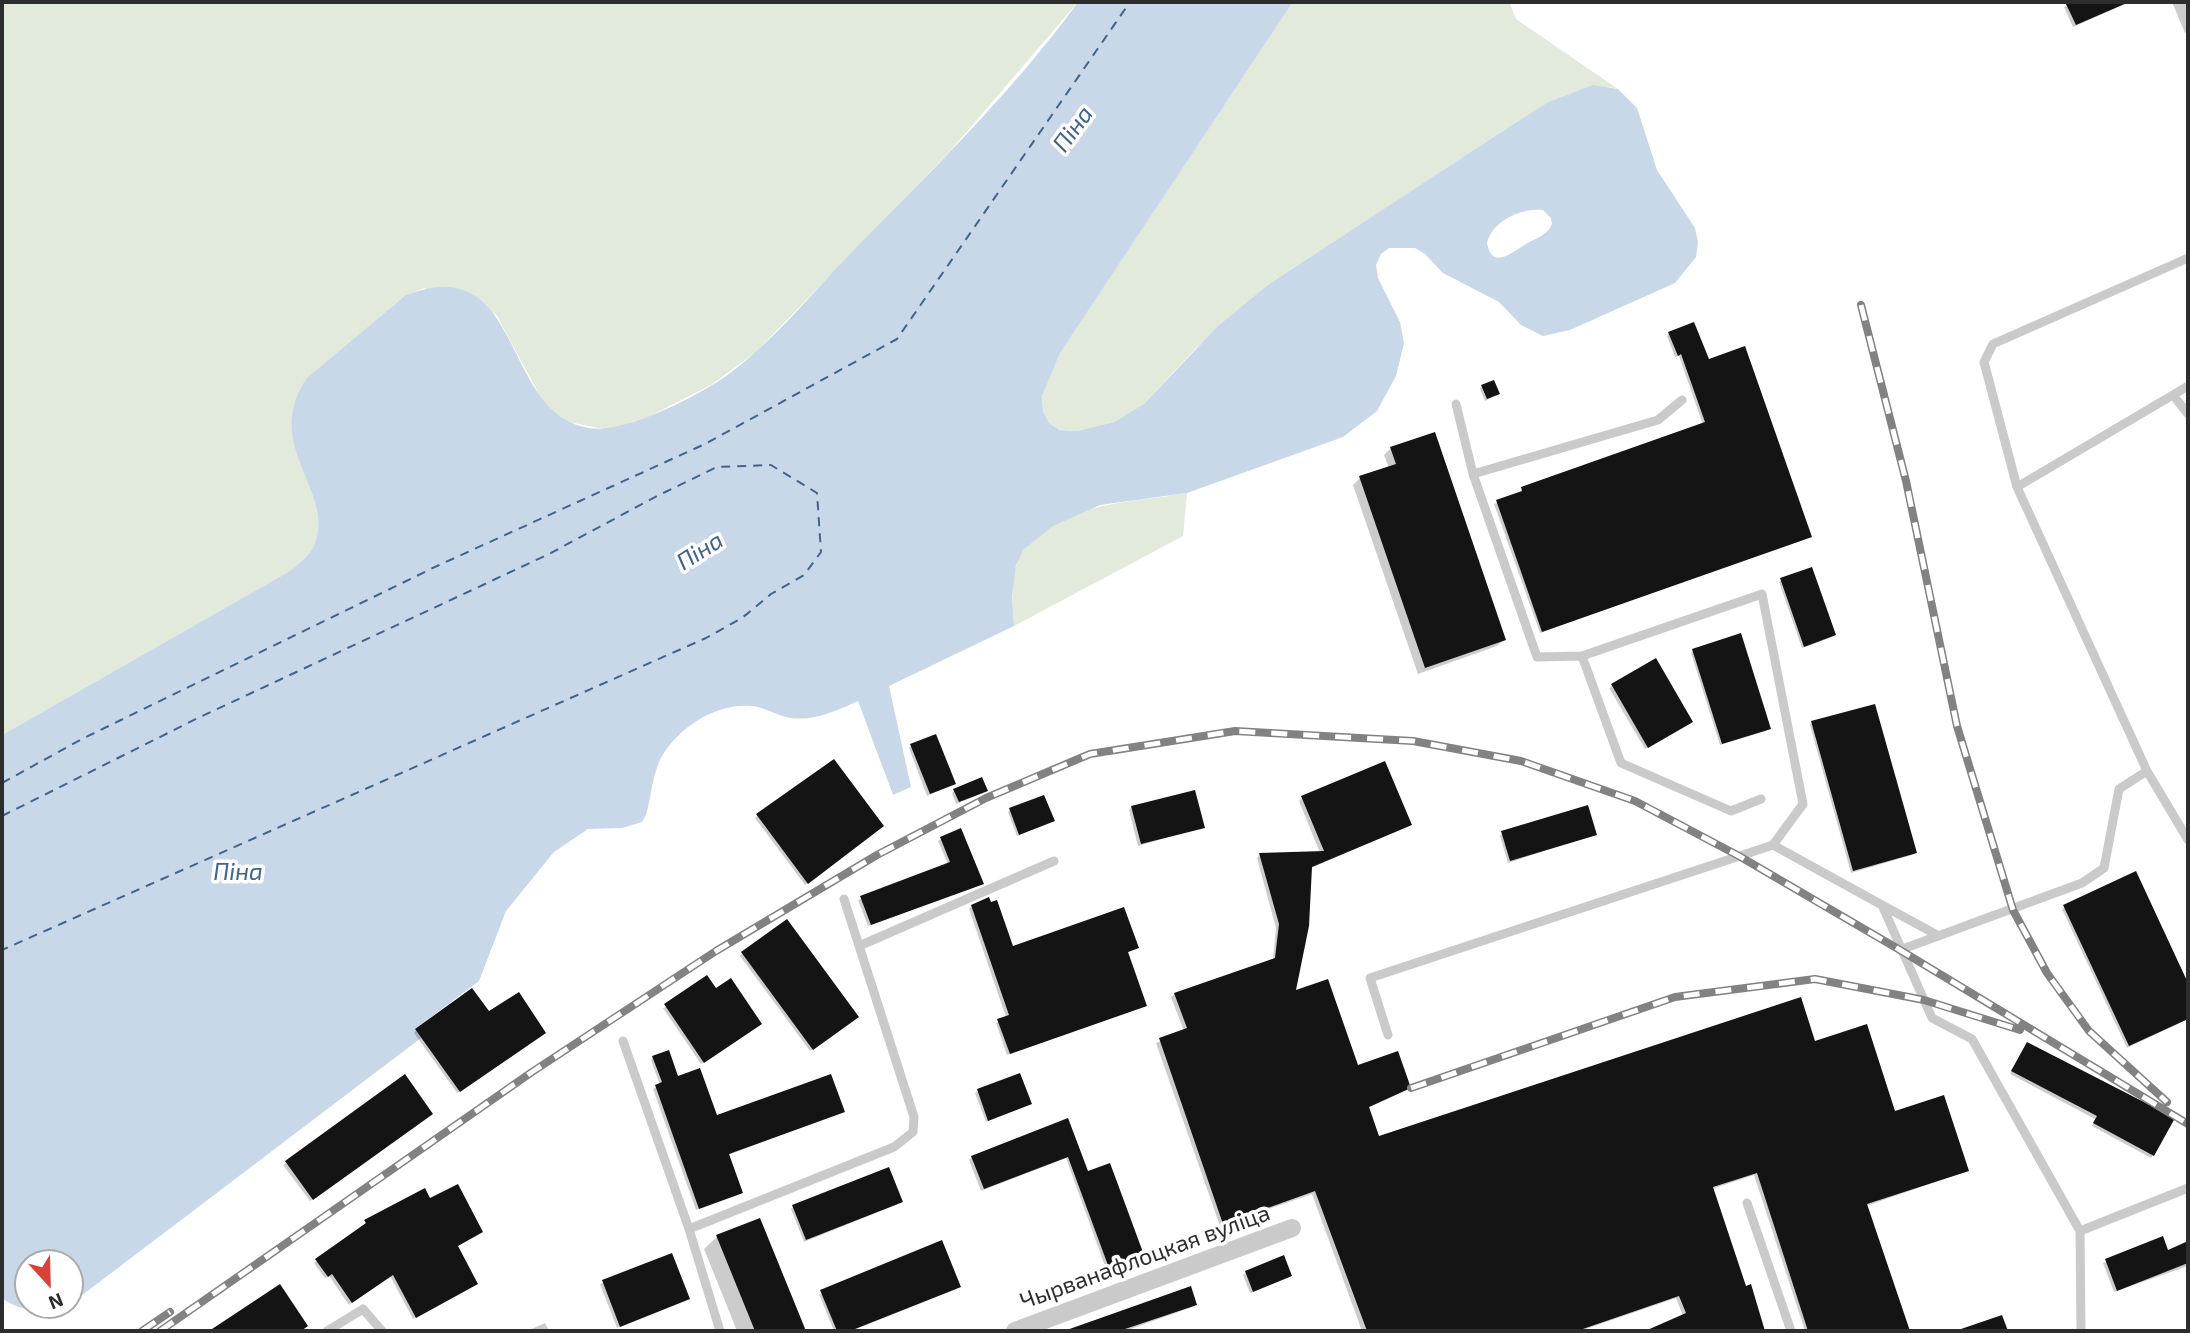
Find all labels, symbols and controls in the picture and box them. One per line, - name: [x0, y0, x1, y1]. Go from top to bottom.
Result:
- water label: Піна: [1047, 100, 1099, 158]
- water label: Піна: [671, 526, 729, 576]
- water label: Піна: [213, 858, 263, 886]
- street label: Чырванафлоцкая вуліца: [1016, 1199, 1274, 1315]
- north arrow: [14, 1249, 84, 1319]
- text: N: [46, 1289, 67, 1315]

